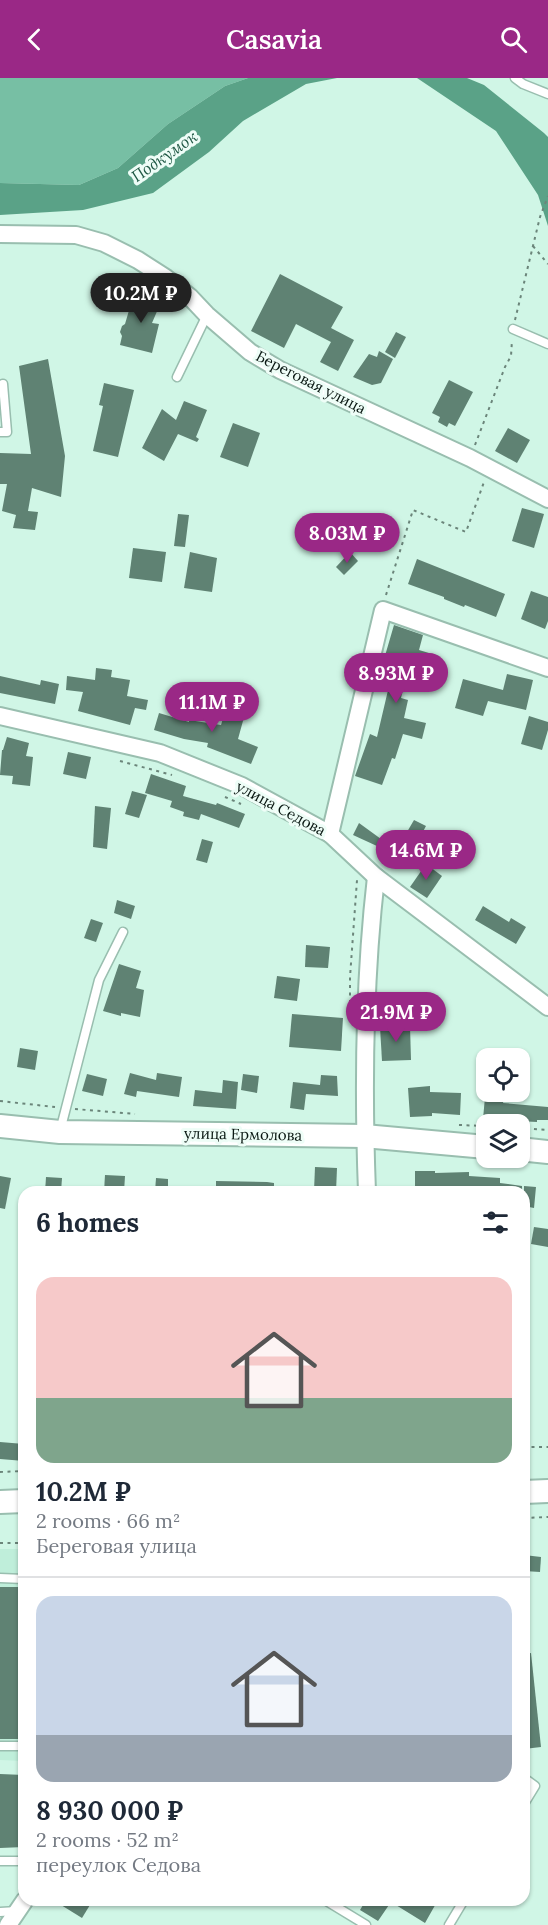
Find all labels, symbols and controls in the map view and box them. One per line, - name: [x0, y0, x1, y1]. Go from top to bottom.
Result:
- text: Casavia: [226, 22, 322, 56]
- icon: back: [18, 23, 51, 56]
- icon: search: [497, 23, 530, 56]
- water label: Подкумок: [127, 126, 201, 186]
- pin: 10.2M ₽: [86, 273, 196, 324]
- text: 10.2M ₽: [105, 280, 177, 305]
- street label: Береговая улица: [253, 346, 369, 418]
- pin: 8.03M ₽: [292, 513, 402, 564]
- text: 8.03M ₽: [309, 520, 385, 545]
- pin: 8.93M ₽: [341, 653, 451, 704]
- text: 8.93M ₽: [358, 660, 434, 685]
- pin: 11.1M ₽: [157, 682, 267, 733]
- text: 11.1M ₽: [179, 689, 245, 714]
- street label: улица Седова: [233, 776, 329, 840]
- pin: 14.6M ₽: [371, 830, 481, 881]
- text: 14.6M ₽: [390, 837, 462, 862]
- pin: 21.9M ₽: [341, 992, 451, 1043]
- text: 21.9M ₽: [360, 999, 432, 1024]
- map controls: [476, 1048, 530, 1168]
- button: locate: [476, 1048, 530, 1102]
- button: layers: [476, 1114, 530, 1168]
- street label: улица Ермолова: [184, 1123, 303, 1145]
- text: 6 homes: [36, 1206, 139, 1239]
- icon: filters: [479, 1206, 512, 1239]
- icon: home: [220, 1316, 328, 1424]
- text: 10.2M ₽: [36, 1475, 131, 1508]
- text: 2 rooms · 66 m²: [36, 1508, 181, 1533]
- text: Береговая улица: [36, 1533, 197, 1558]
- icon: home: [220, 1635, 328, 1743]
- text: 8 930 000 ₽: [36, 1794, 183, 1827]
- text: 2 rooms · 52 m²: [36, 1827, 179, 1852]
- text: переулок Седова: [36, 1852, 201, 1877]

